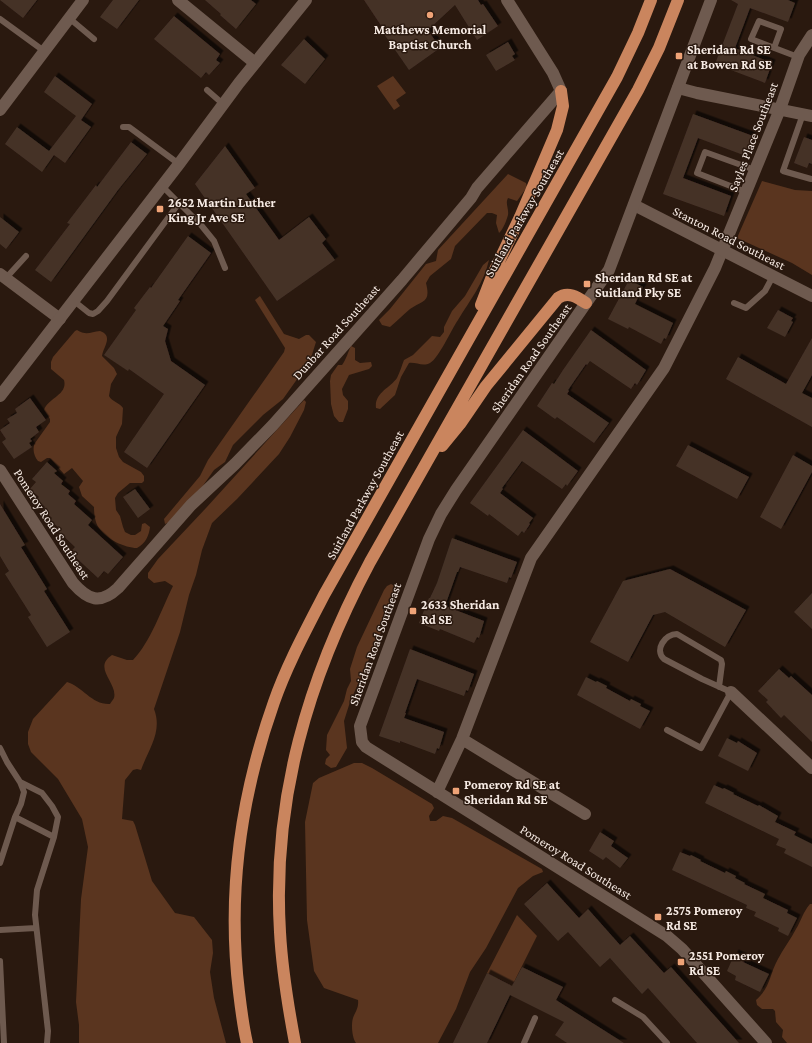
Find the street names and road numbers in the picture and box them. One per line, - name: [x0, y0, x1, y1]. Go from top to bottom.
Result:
- street label: Sayles Place Southeast: [725, 80, 781, 194]
- street label: Suitland Parkway Southeast: [481, 146, 567, 280]
- street label: Stanton Road Southeast: [670, 203, 788, 273]
- street label: Dunbar Road Southeast: [289, 281, 383, 383]
- street label: Sheridan Road Southeast: [488, 300, 575, 415]
- street label: Suitland Parkway Southeast: [323, 427, 407, 562]
- street label: Pomeroy Road Southeast: [11, 466, 94, 583]
- street label: Sheridan Road Southeast: [346, 580, 404, 708]
- street label: Pomeroy Road Southeast: [517, 822, 635, 903]

